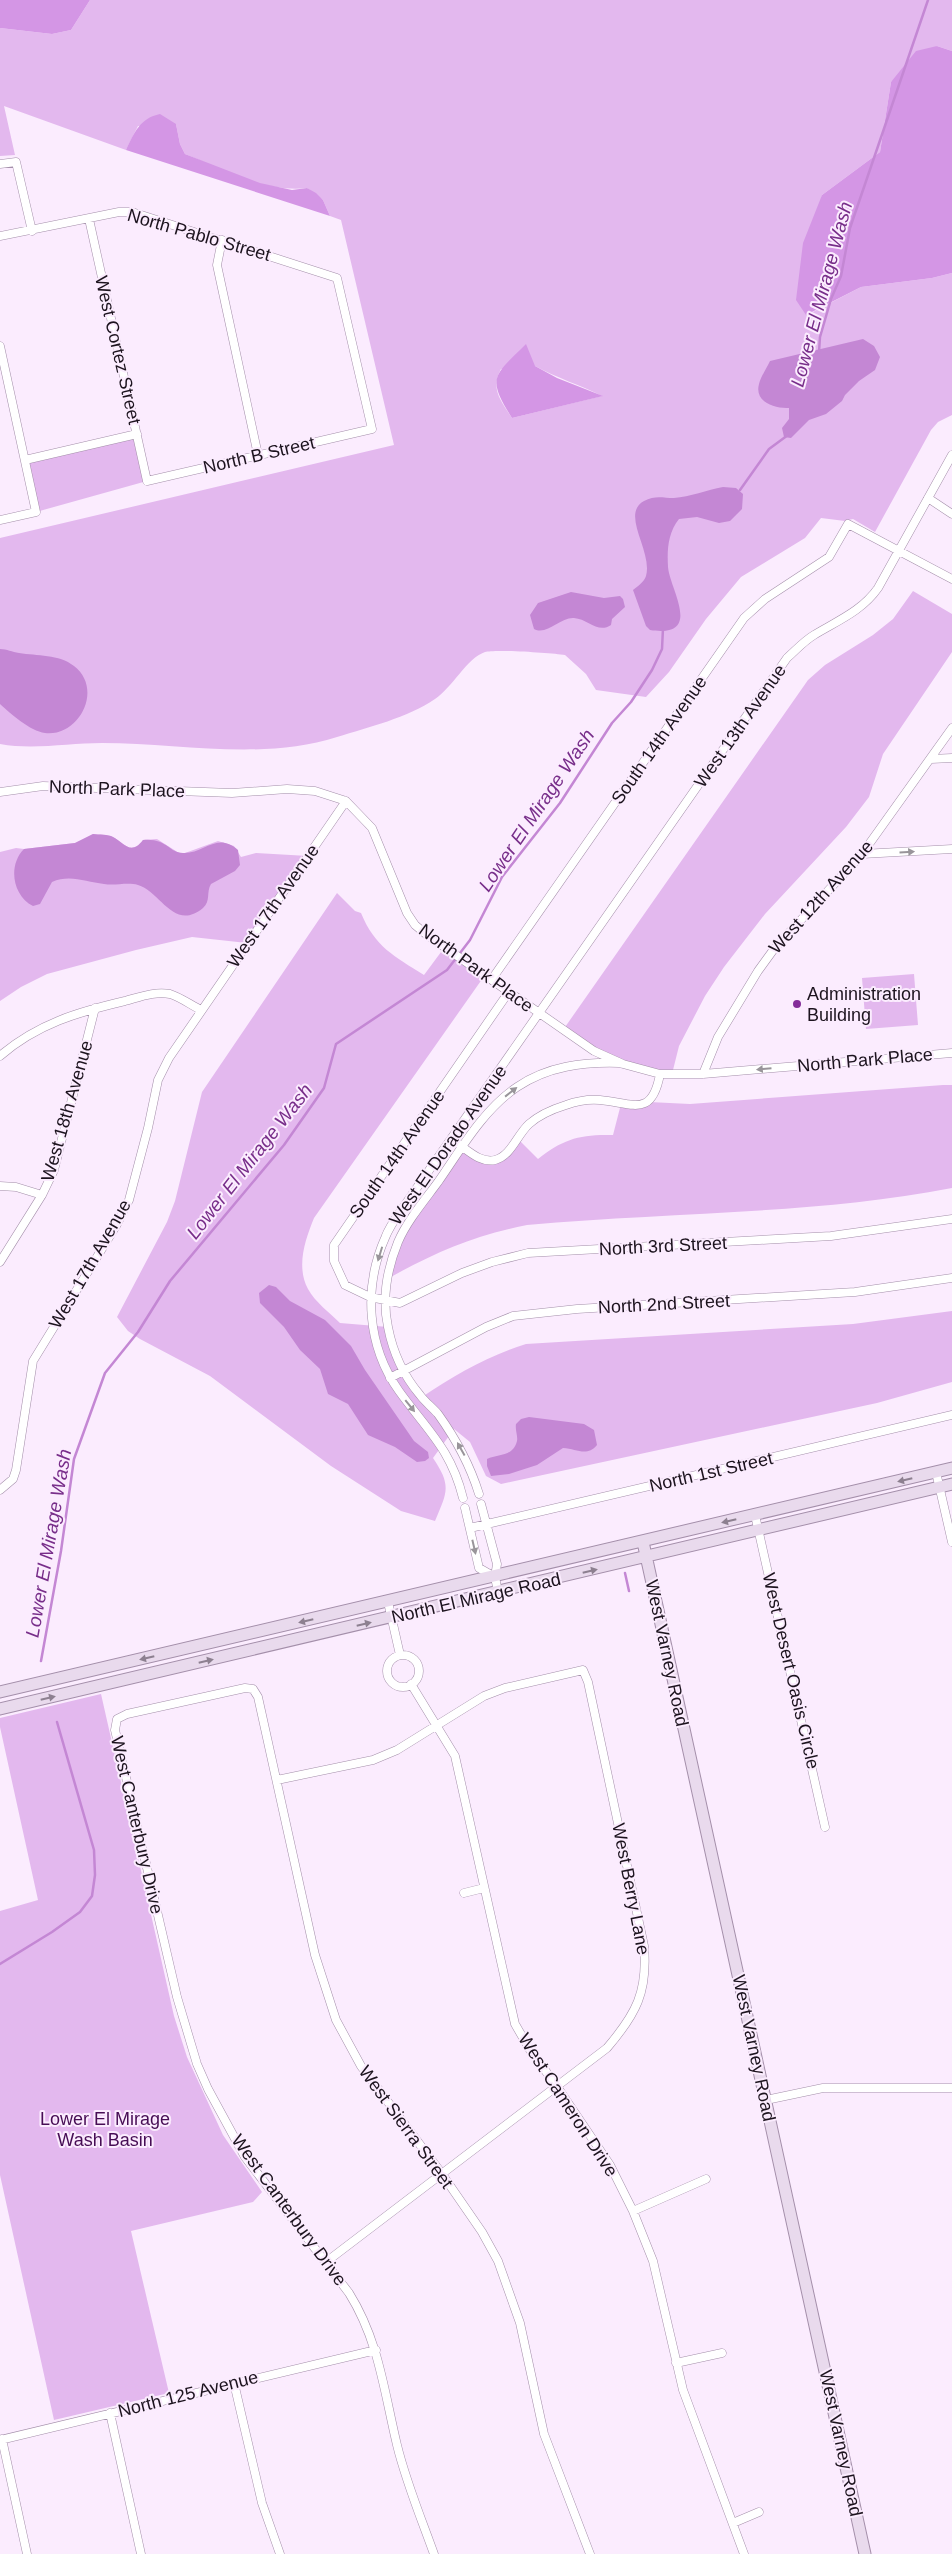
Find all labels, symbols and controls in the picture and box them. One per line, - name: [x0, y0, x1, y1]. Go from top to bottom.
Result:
- water label: Lower El Mirage Wash: [787, 199, 856, 389]
- street label: North Pablo Street: [125, 205, 273, 265]
- street label: West Cortez Street: [91, 274, 145, 426]
- street label: North B Street: [201, 432, 317, 478]
- street label: West 13th Avenue: [690, 661, 790, 791]
- street label: South 14th Avenue: [607, 672, 711, 808]
- water label: Lower El Mirage Wash: [474, 725, 598, 895]
- street label: North Park Place: [49, 777, 185, 801]
- street label: West 12th Avenue: [765, 836, 877, 958]
- street label: West 17th Avenue: [223, 841, 323, 971]
- one-way arrow: [899, 848, 915, 856]
- street label: North Park Place: [415, 920, 537, 1016]
- place label: Administration Building: [807, 984, 921, 1025]
- marker: Administration Building: [791, 998, 803, 1010]
- street label: West 18th Avenue: [37, 1038, 97, 1184]
- street label: North Park Place: [796, 1044, 934, 1076]
- street label: West El Dorado Avenue: [385, 1061, 511, 1229]
- one-way arrow: [756, 1065, 772, 1073]
- water label: Lower El Mirage Wash: [182, 1080, 316, 1243]
- street label: South 14th Avenue: [345, 1086, 449, 1222]
- one-way arrow: [504, 1087, 517, 1098]
- street label: West 17th Avenue: [45, 1196, 135, 1332]
- street label: North 3rd Street: [599, 1233, 727, 1259]
- one-way arrow: [375, 1247, 383, 1262]
- street label: North 2nd Street: [598, 1291, 730, 1317]
- one-way arrow: [405, 1399, 416, 1412]
- one-way arrow: [456, 1443, 465, 1456]
- water label: Lower El Mirage Wash: [22, 1447, 75, 1639]
- street label: North 1st Street: [647, 1448, 775, 1496]
- one-way arrow: [897, 1476, 912, 1484]
- one-way arrow: [722, 1517, 737, 1525]
- one-way arrow: [470, 1539, 478, 1554]
- one-way arrow: [583, 1567, 598, 1575]
- street label: North El Mirage Road: [389, 1569, 563, 1627]
- street label: West Desert Oasis Circle: [759, 1571, 823, 1771]
- street label: West Varney Road: [642, 1578, 692, 1728]
- one-way arrow: [298, 1617, 313, 1625]
- one-way arrow: [356, 1620, 371, 1628]
- one-way arrow: [140, 1654, 155, 1662]
- one-way arrow: [198, 1657, 213, 1665]
- one-way arrow: [40, 1694, 55, 1702]
- street label: West Canterbury Drive: [107, 1734, 167, 1916]
- street label: West Berry Lane: [608, 1821, 654, 1957]
- street label: West Varney Road: [729, 1973, 779, 2123]
- street label: West Cameron Drive: [514, 2030, 622, 2180]
- street label: West Sierra Street: [355, 2062, 457, 2192]
- park label: Lower El Mirage Wash Basin: [40, 2109, 170, 2150]
- street label: West Canterbury Drive: [227, 2131, 351, 2289]
- street label: North 125 Avenue: [116, 2367, 260, 2421]
- street label: West Varney Road: [816, 2368, 866, 2518]

